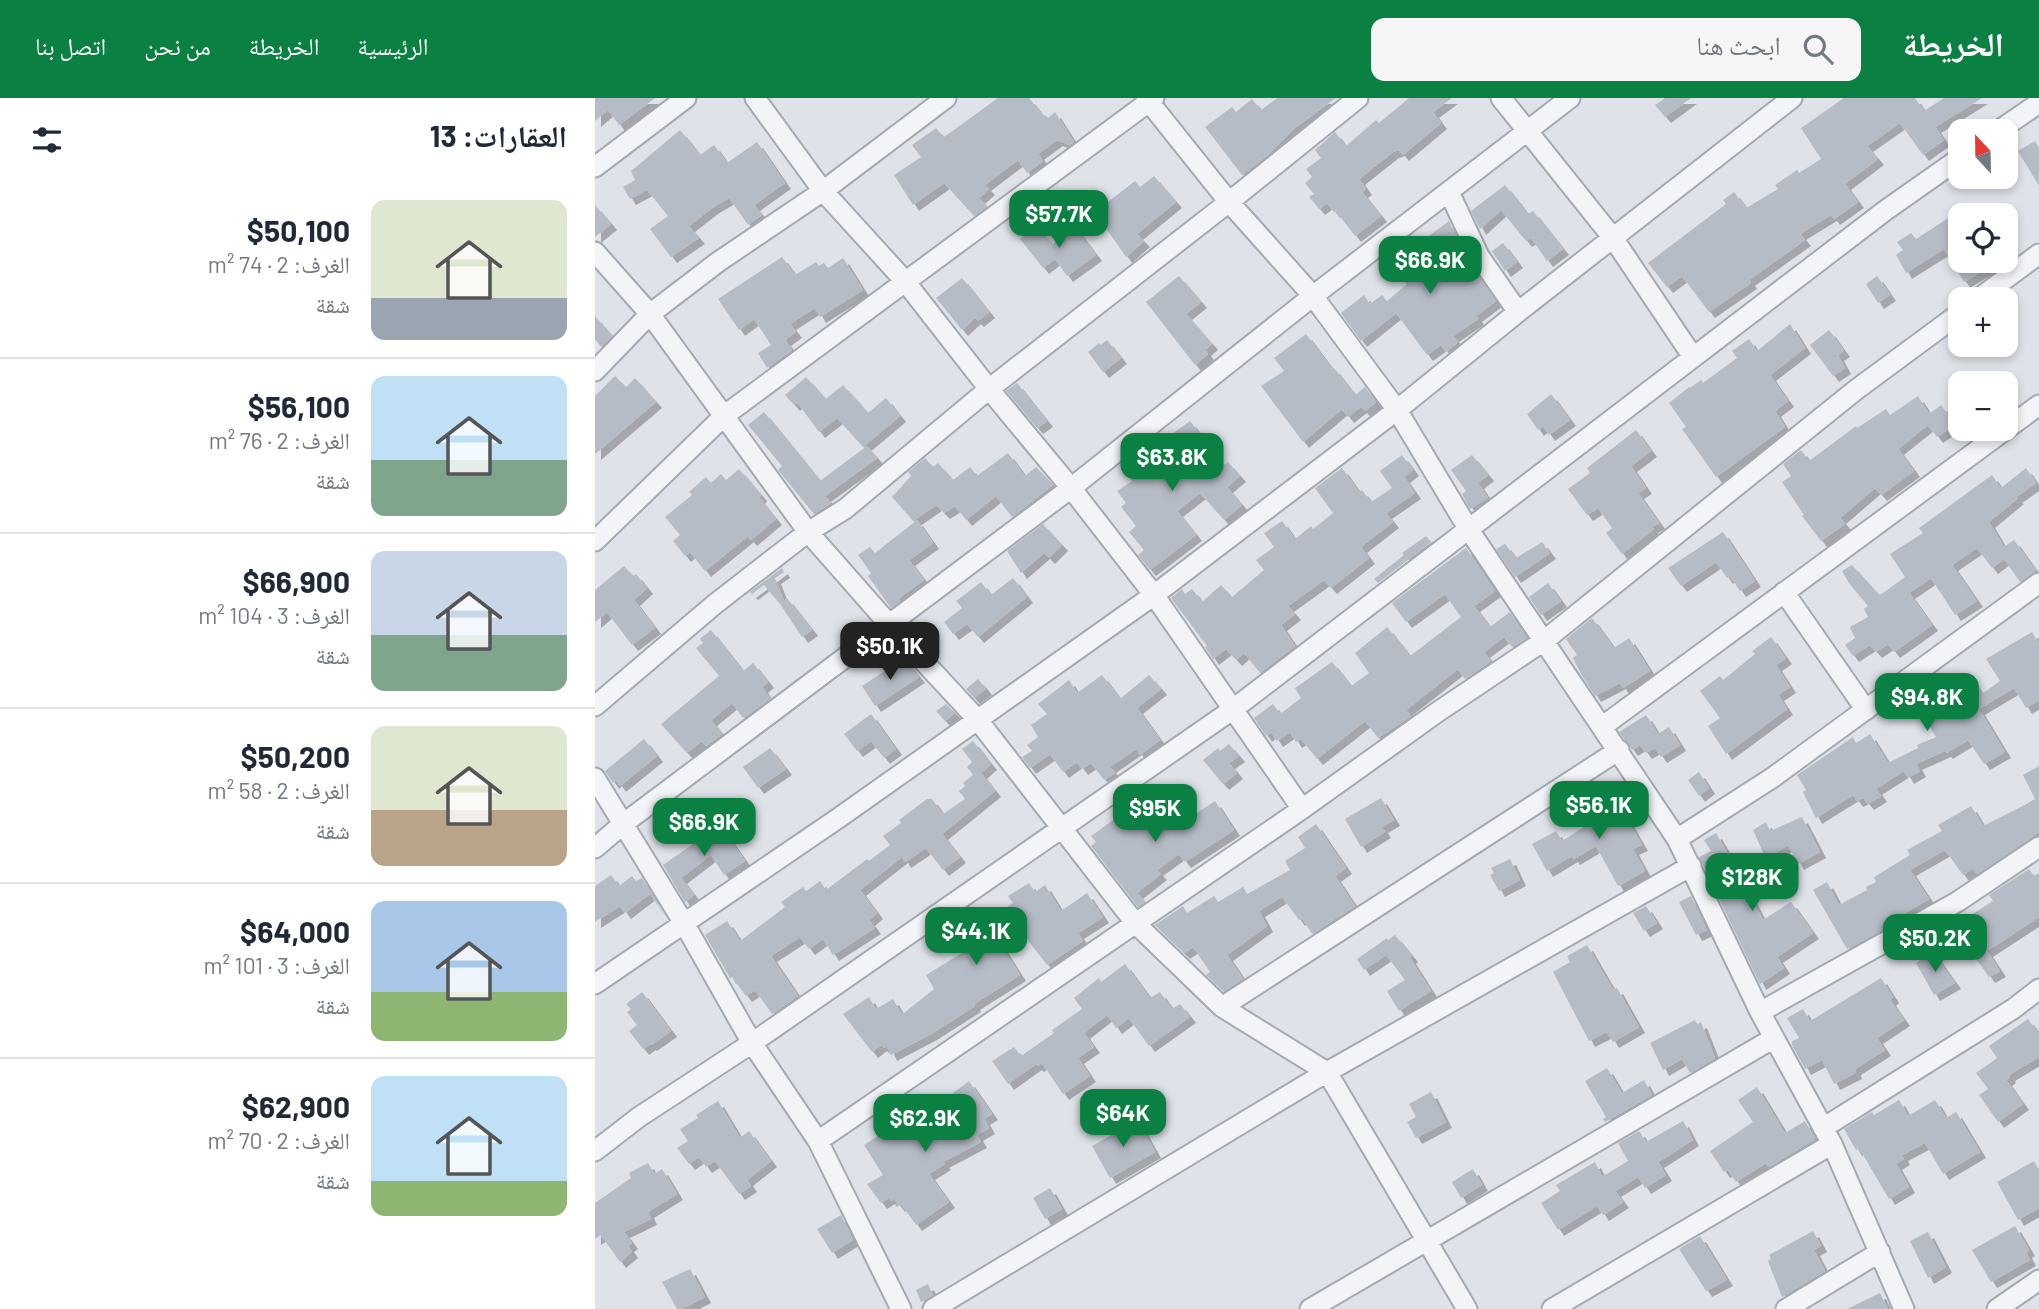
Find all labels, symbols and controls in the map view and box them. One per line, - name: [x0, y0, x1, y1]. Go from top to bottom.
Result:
- search box: [1371, 18, 1861, 81]
- text: الخريطة: [1903, 23, 2004, 63]
- text: ابحث هنا: [1696, 29, 1781, 60]
- icon: search: [1799, 30, 1837, 68]
- text: اتصل بنا: [35, 31, 106, 60]
- text: من نحن: [144, 31, 211, 60]
- text: الخريطة: [249, 31, 319, 60]
- text: الرئيسية: [357, 31, 429, 60]
- text: العقارات: 13: [430, 117, 567, 153]
- north arrow: [1948, 119, 2018, 189]
- map controls: [1948, 119, 2018, 441]
- icon: filters: [28, 121, 66, 159]
- pin: $57.7K: [1002, 190, 1116, 250]
- text: $57.7K: [1025, 199, 1093, 227]
- button: locate: [1948, 203, 2018, 273]
- text: $50,100: [247, 212, 350, 248]
- icon: home: [427, 228, 511, 312]
- pin: $66.9K: [1373, 236, 1487, 296]
- text: $66.9K: [1395, 245, 1465, 273]
- text: الغرف: 2 · 74 m²: [208, 250, 350, 278]
- button: +: [1948, 287, 2018, 357]
- text: شقة: [316, 290, 350, 318]
- button: −: [1948, 371, 2018, 441]
- text: $56,100: [248, 388, 350, 424]
- icon: home: [427, 404, 511, 488]
- text: الغرف: 2 · 76 m²: [209, 426, 350, 454]
- pin: $63.8K: [1115, 434, 1229, 493]
- text: $63.8K: [1137, 442, 1207, 470]
- text: شقة: [316, 466, 350, 494]
- text: $66,900: [243, 563, 350, 599]
- icon: home: [427, 579, 511, 663]
- text: الغرف: 3 · 104 m²: [198, 601, 350, 629]
- pin: $50.1K: [833, 622, 947, 682]
- text: $50.1K: [856, 631, 924, 659]
- text: شقة: [316, 641, 350, 669]
- pin: $94.8K: [1870, 674, 1984, 733]
- text: $94.8K: [1891, 682, 1963, 710]
- text: $50,200: [241, 738, 350, 774]
- icon: home: [427, 754, 511, 838]
- text: الغرف: 2 · 58 m²: [208, 776, 350, 804]
- pin: $56.1K: [1542, 782, 1656, 841]
- pin: $95K: [1114, 784, 1196, 844]
- text: $56.1K: [1566, 790, 1632, 818]
- text: $95K: [1129, 793, 1181, 821]
- pin: $66.9K: [647, 798, 761, 858]
- text: $66.9K: [669, 807, 739, 835]
- text: شقة: [316, 816, 350, 844]
- pin: $128K: [1703, 854, 1801, 913]
- text: $128K: [1721, 862, 1783, 890]
- pin: $44.1K: [919, 908, 1033, 967]
- text: $64,000: [240, 913, 350, 949]
- pin: $50.2K: [1878, 914, 1992, 974]
- text: $44.1K: [941, 916, 1011, 944]
- text: $50.2K: [1899, 923, 1971, 951]
- icon: home: [427, 929, 511, 1013]
- text: الغرف: 3 · 101 m²: [203, 951, 350, 979]
- text: شقة: [316, 991, 350, 1019]
- text: $62,900: [242, 1088, 350, 1124]
- pin: $64K: [1082, 1090, 1164, 1149]
- pin: $62.9K: [868, 1094, 982, 1154]
- text: $64K: [1096, 1098, 1150, 1126]
- text: $62.9K: [889, 1103, 961, 1131]
- icon: home: [427, 1104, 511, 1188]
- text: الغرف: 2 · 70 m²: [208, 1126, 350, 1154]
- text: شقة: [316, 1166, 350, 1194]

